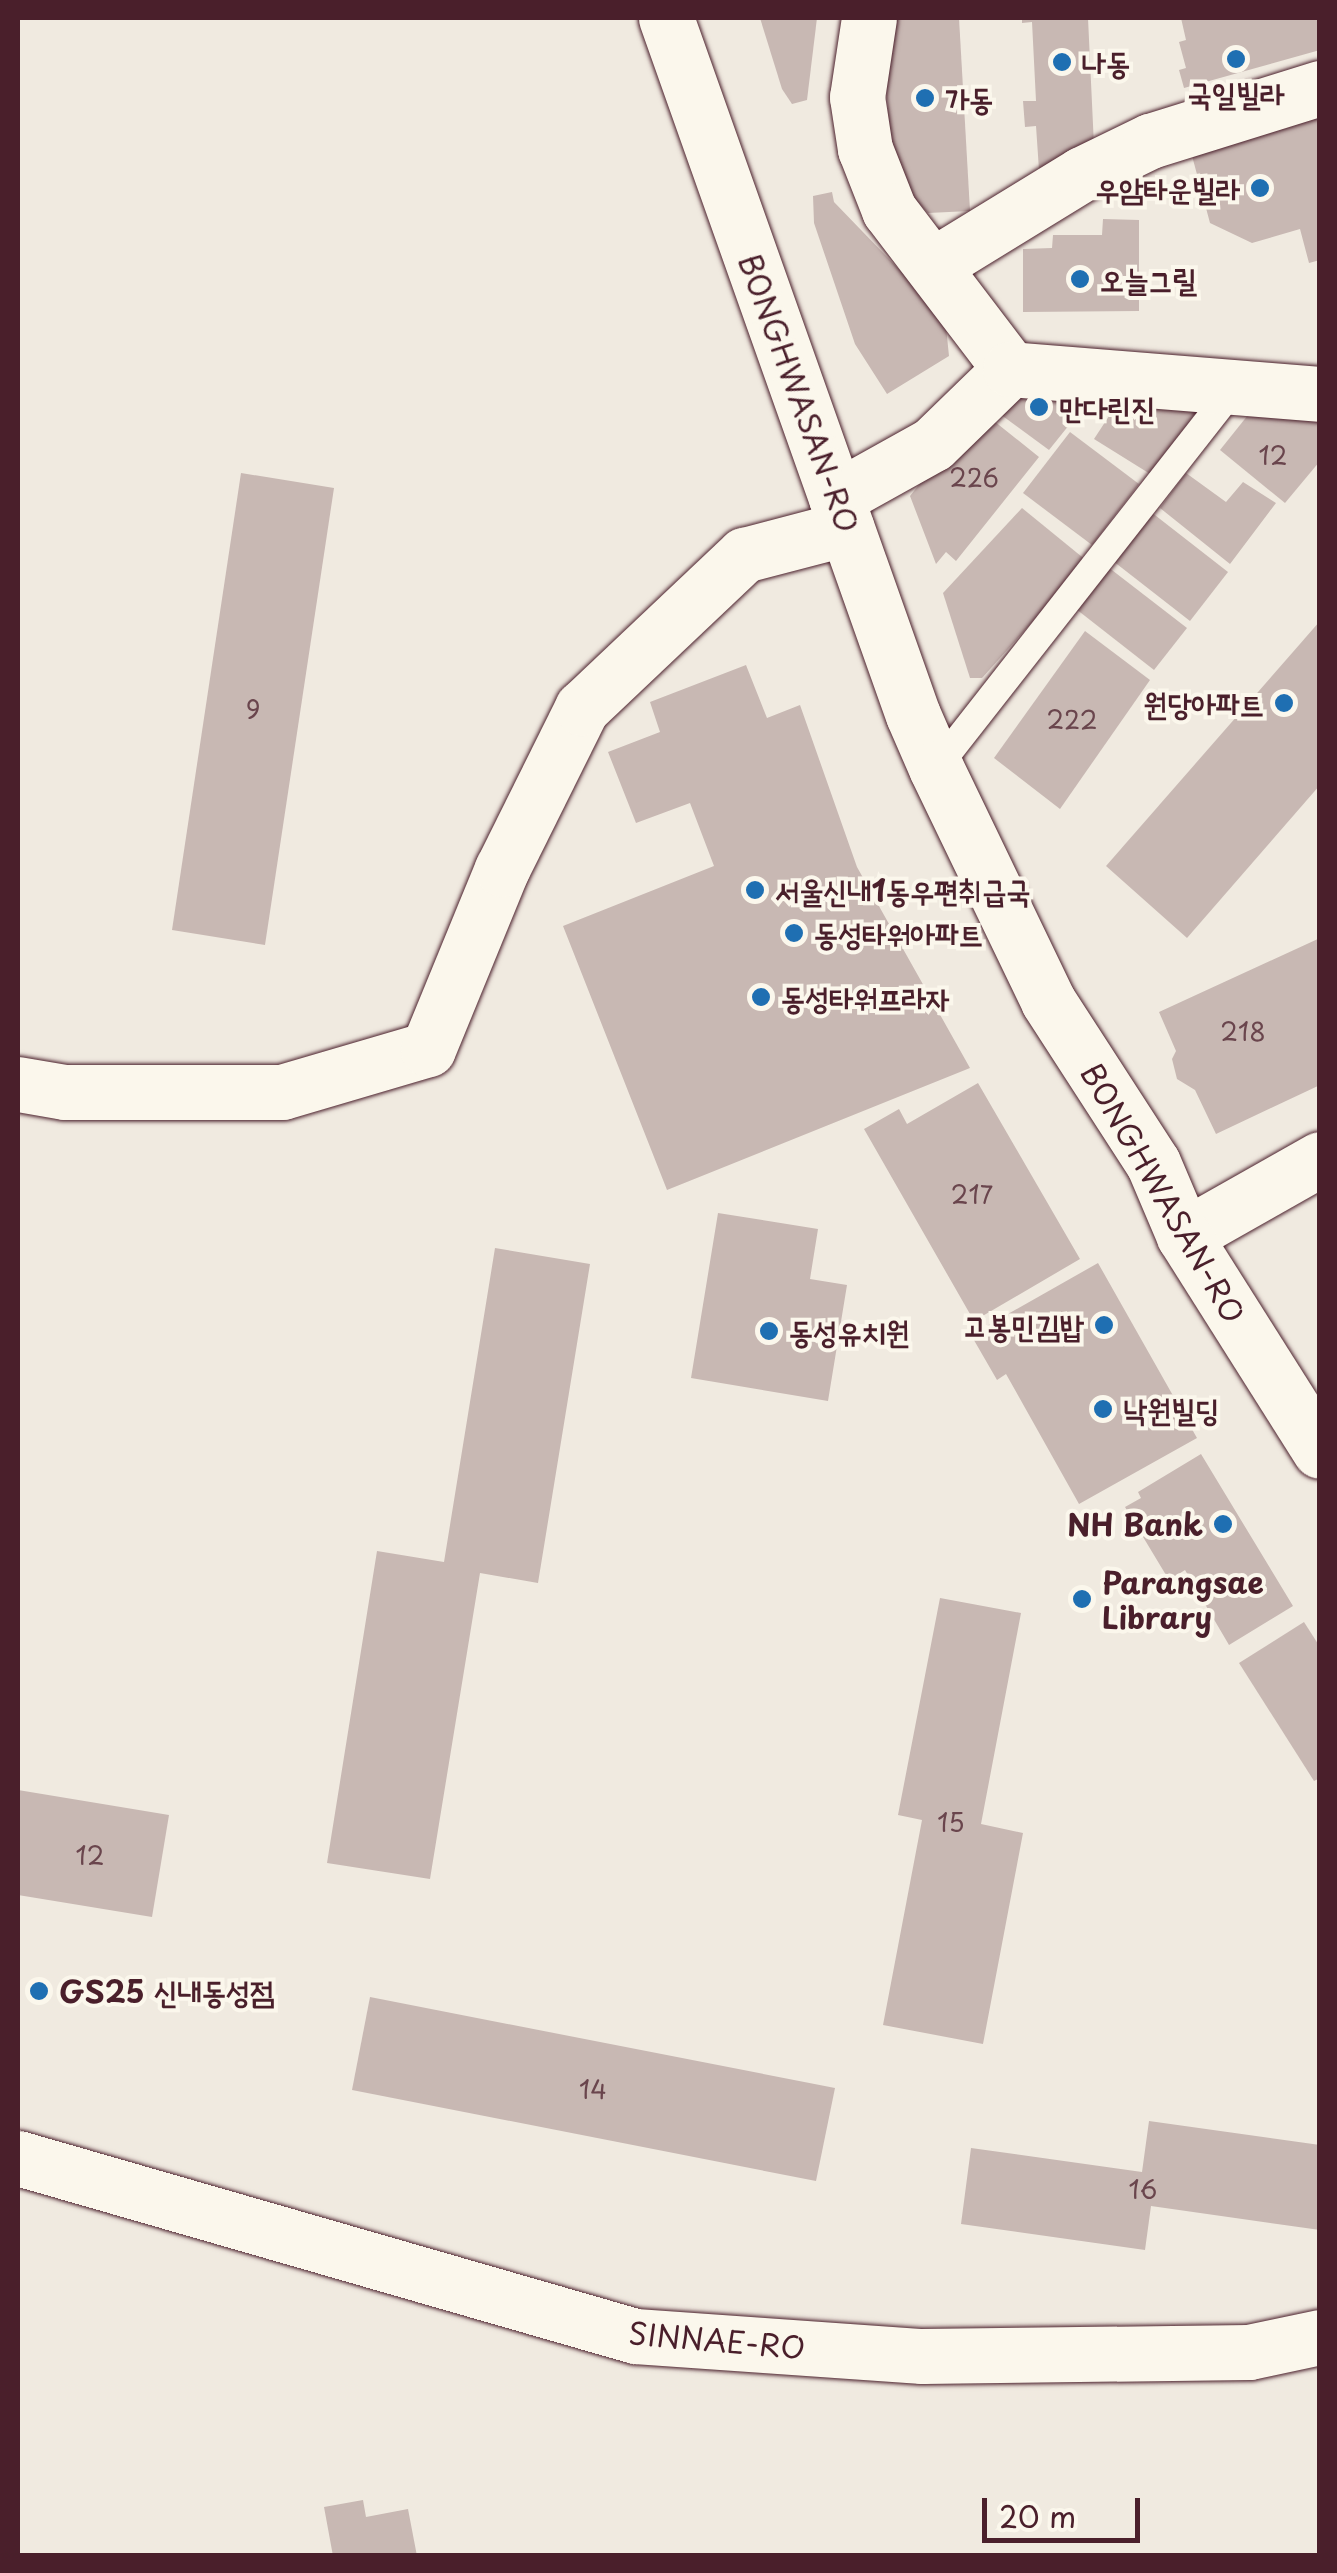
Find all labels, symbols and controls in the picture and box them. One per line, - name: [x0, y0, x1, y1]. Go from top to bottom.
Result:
- place label: 나동: [1082, 44, 1130, 80]
- marker: 국일빌라: [1225, 48, 1247, 70]
- marker: 나동: [1051, 51, 1073, 73]
- place label: 국일빌라: [1188, 75, 1284, 111]
- place label: 가동: [945, 80, 993, 116]
- marker: 가동: [914, 87, 936, 109]
- place label: 우암타운빌라: [1095, 170, 1240, 206]
- marker: 우암타운빌라: [1249, 177, 1271, 199]
- street label: BONGHWASAN-RO: [732, 249, 866, 537]
- place label: 오늘그릴: [1100, 261, 1197, 297]
- marker: 오늘그릴: [1069, 268, 1091, 290]
- place label: 만다린진: [1059, 389, 1156, 425]
- marker: 만다린진: [1028, 396, 1050, 418]
- house number: 12: [1259, 440, 1287, 470]
- house number: 226: [949, 462, 999, 492]
- place label: 원당아파트: [1143, 685, 1264, 721]
- marker: 원당아파트: [1273, 692, 1295, 714]
- house number: 9: [246, 694, 260, 724]
- house number: 222: [1046, 704, 1098, 734]
- place label: 서울신내1동우편취급국: [775, 872, 1031, 908]
- marker: 서울신내1동우편취급국: [744, 879, 766, 901]
- place label: 동성타워아파트: [814, 915, 983, 951]
- marker: 동성타워아파트: [783, 922, 805, 944]
- place label: 동성타워프라자: [781, 979, 950, 1015]
- marker: 동성타워프라자: [750, 986, 772, 1008]
- house number: 218: [1220, 1016, 1266, 1046]
- street label: BONGHWASAN-RO: [1074, 1057, 1252, 1329]
- house number: 217: [951, 1179, 993, 1209]
- place label: 고봉민김밥: [963, 1307, 1084, 1343]
- place label: 동성유치원: [789, 1313, 910, 1349]
- marker: 고봉민김밥: [1093, 1314, 1115, 1336]
- marker: 동성유치원: [758, 1320, 780, 1342]
- place label: 낙원빌딩: [1123, 1391, 1220, 1427]
- marker: 낙원빌딩: [1092, 1398, 1114, 1420]
- place label: NH Bank: [1066, 1506, 1203, 1542]
- marker: NH Bank: [1212, 1513, 1234, 1535]
- place label: Parangsae Library: [1102, 1564, 1264, 1634]
- marker: Parangsae Library: [1071, 1588, 1093, 1610]
- house number: 15: [937, 1807, 965, 1837]
- house number: 12: [76, 1840, 104, 1870]
- place label: GS25 신내동성점: [59, 1973, 274, 2009]
- marker: GS25 신내동성점: [28, 1980, 50, 2002]
- house number: 14: [579, 2074, 607, 2104]
- house number: 16: [1129, 2174, 1157, 2204]
- street label: SINNAE-RO: [627, 2314, 807, 2366]
- scale bar: [987, 2478, 1144, 2540]
- text: 20 m: [999, 2493, 1076, 2538]

